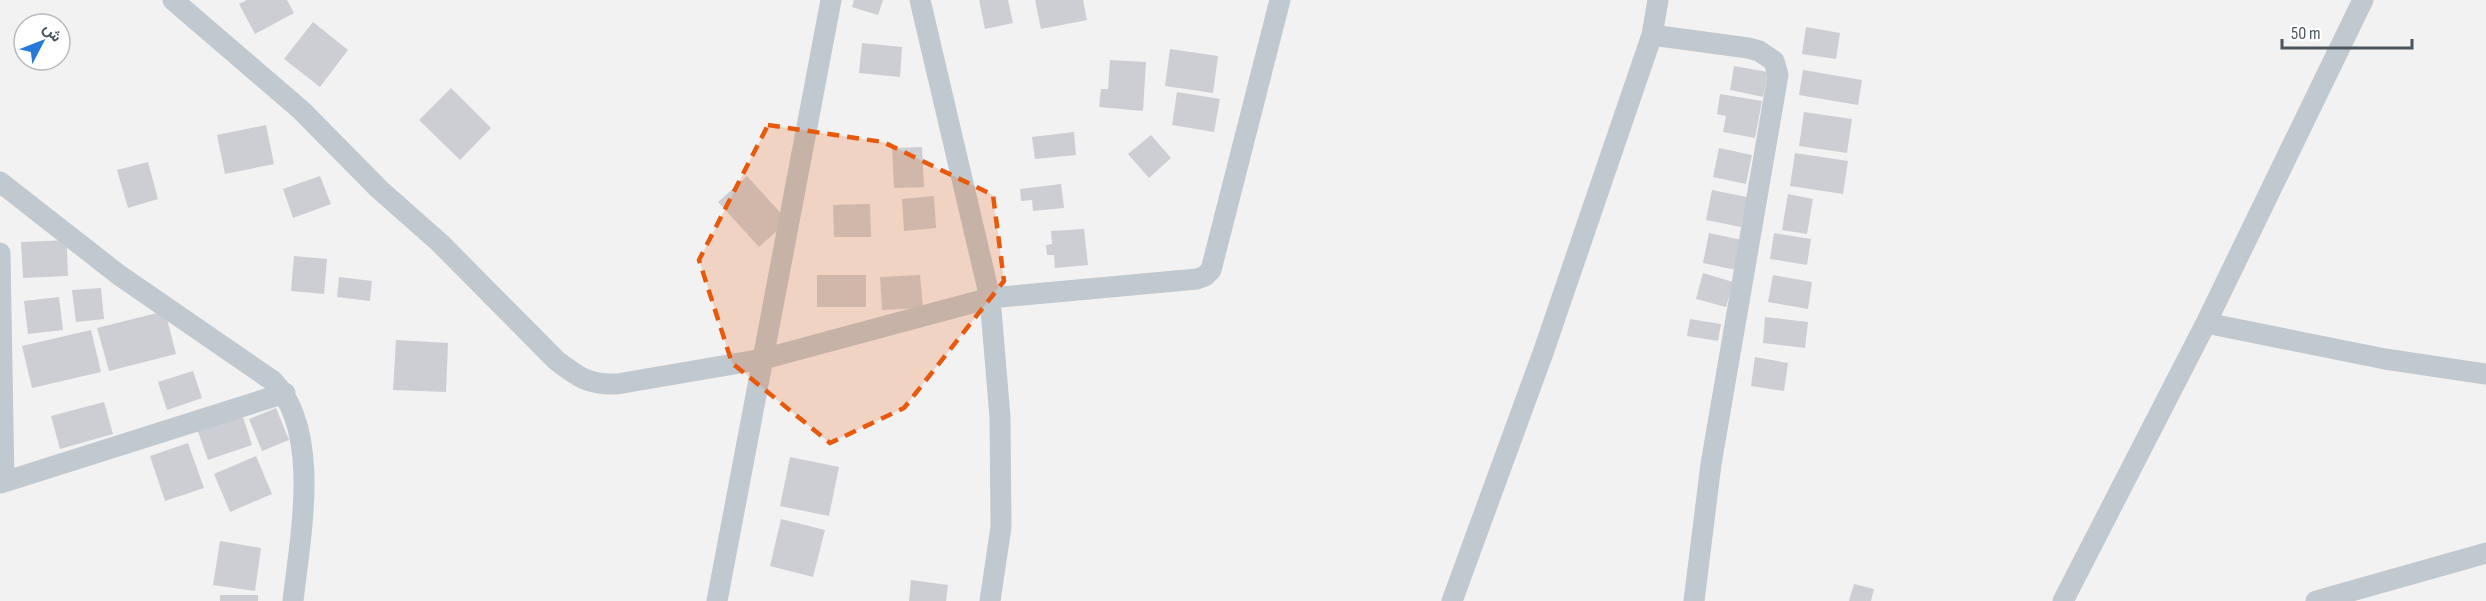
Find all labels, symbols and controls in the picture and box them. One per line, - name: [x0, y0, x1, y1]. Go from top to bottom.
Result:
- north arrow: [12, 12, 72, 72]
- scale bar: [2282, 12, 2412, 50]
- text: ش: [39, 19, 66, 46]
- text: 50 m: [2291, 23, 2321, 44]

